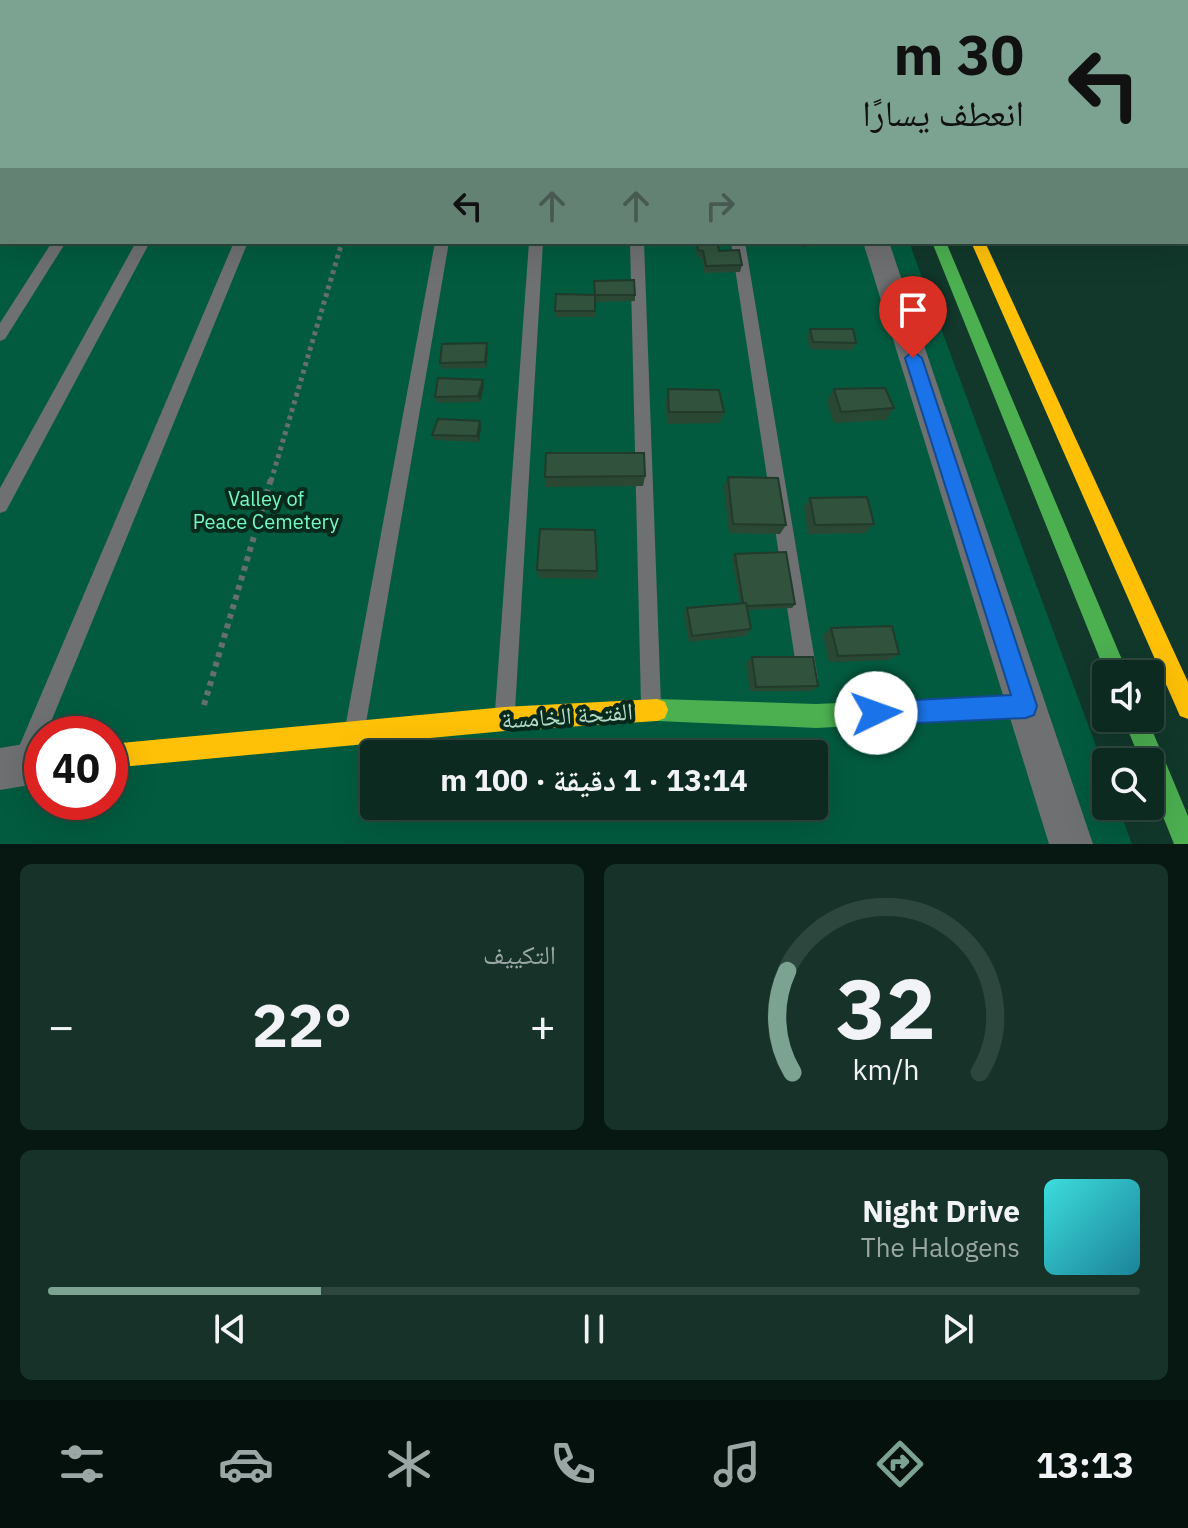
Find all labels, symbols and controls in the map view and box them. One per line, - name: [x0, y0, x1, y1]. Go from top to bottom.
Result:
- text: 30 m: [894, 18, 1024, 90]
- icon: left: [1052, 32, 1156, 136]
- text: انعطف يسارًا: [862, 89, 1024, 136]
- icon: left: [446, 184, 490, 228]
- icon: ahead: [530, 184, 574, 228]
- icon: ahead: [614, 184, 658, 228]
- icon: right: [698, 184, 742, 228]
- pin: [879, 276, 947, 358]
- icon: arrive: [891, 288, 935, 332]
- park label: Valley of Peace Cemetery: [193, 485, 339, 535]
- map controls: [1092, 660, 1164, 820]
- button: sound: [1092, 660, 1164, 732]
- position arrow: [834, 671, 918, 755]
- street label: الفتحة الخامسة: [500, 694, 634, 736]
- speed limit sign: 40: [24, 716, 128, 820]
- button: search: [1092, 748, 1164, 820]
- text: 13:14 · 1 دقيقة · 100 m: [440, 760, 748, 799]
- text: التكييف: [483, 937, 556, 971]
- text: 32: [836, 954, 936, 1062]
- text: 22°: [252, 985, 352, 1064]
- text: −: [48, 997, 74, 1054]
- text: +: [530, 997, 556, 1054]
- text: km/h: [852, 1051, 920, 1088]
- text: Night Drive: [862, 1191, 1020, 1230]
- text: The Halogens: [861, 1230, 1020, 1264]
- icon: previous: [208, 1307, 252, 1351]
- icon: pause: [572, 1307, 616, 1351]
- icon: next: [936, 1307, 980, 1351]
- icon: filters: [54, 1436, 110, 1492]
- icon: car: [218, 1436, 274, 1492]
- icon: climate: [381, 1436, 437, 1492]
- icon: phone: [545, 1436, 601, 1492]
- icon: music: [709, 1436, 765, 1492]
- icon: directions: [872, 1436, 928, 1492]
- text: 13:13: [1036, 1441, 1134, 1488]

